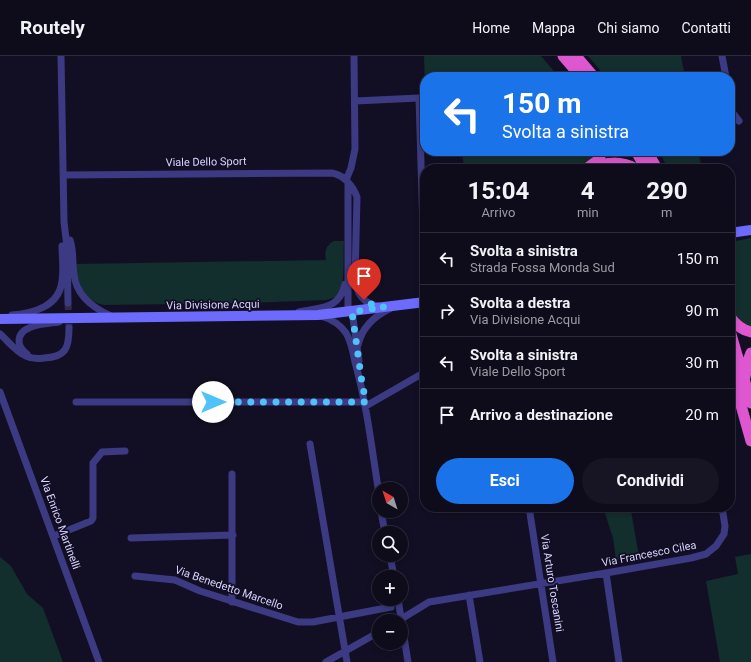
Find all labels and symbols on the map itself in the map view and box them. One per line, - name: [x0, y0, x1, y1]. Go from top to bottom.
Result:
- street label: Viale Dello Sport: [165, 155, 247, 169]
- pin: [347, 259, 381, 300]
- street label: Via Divisione Acqui: [166, 298, 260, 312]
- position arrow: [192, 381, 234, 423]
- street label: Via Enrico Martinelli: [37, 475, 83, 571]
- north arrow: [372, 482, 408, 518]
- street label: Via Arturo Toscanini: [538, 533, 566, 633]
- street label: Via Francesco Cilea: [601, 538, 697, 570]
- street label: Via Benedetto Marcello: [173, 563, 285, 613]

